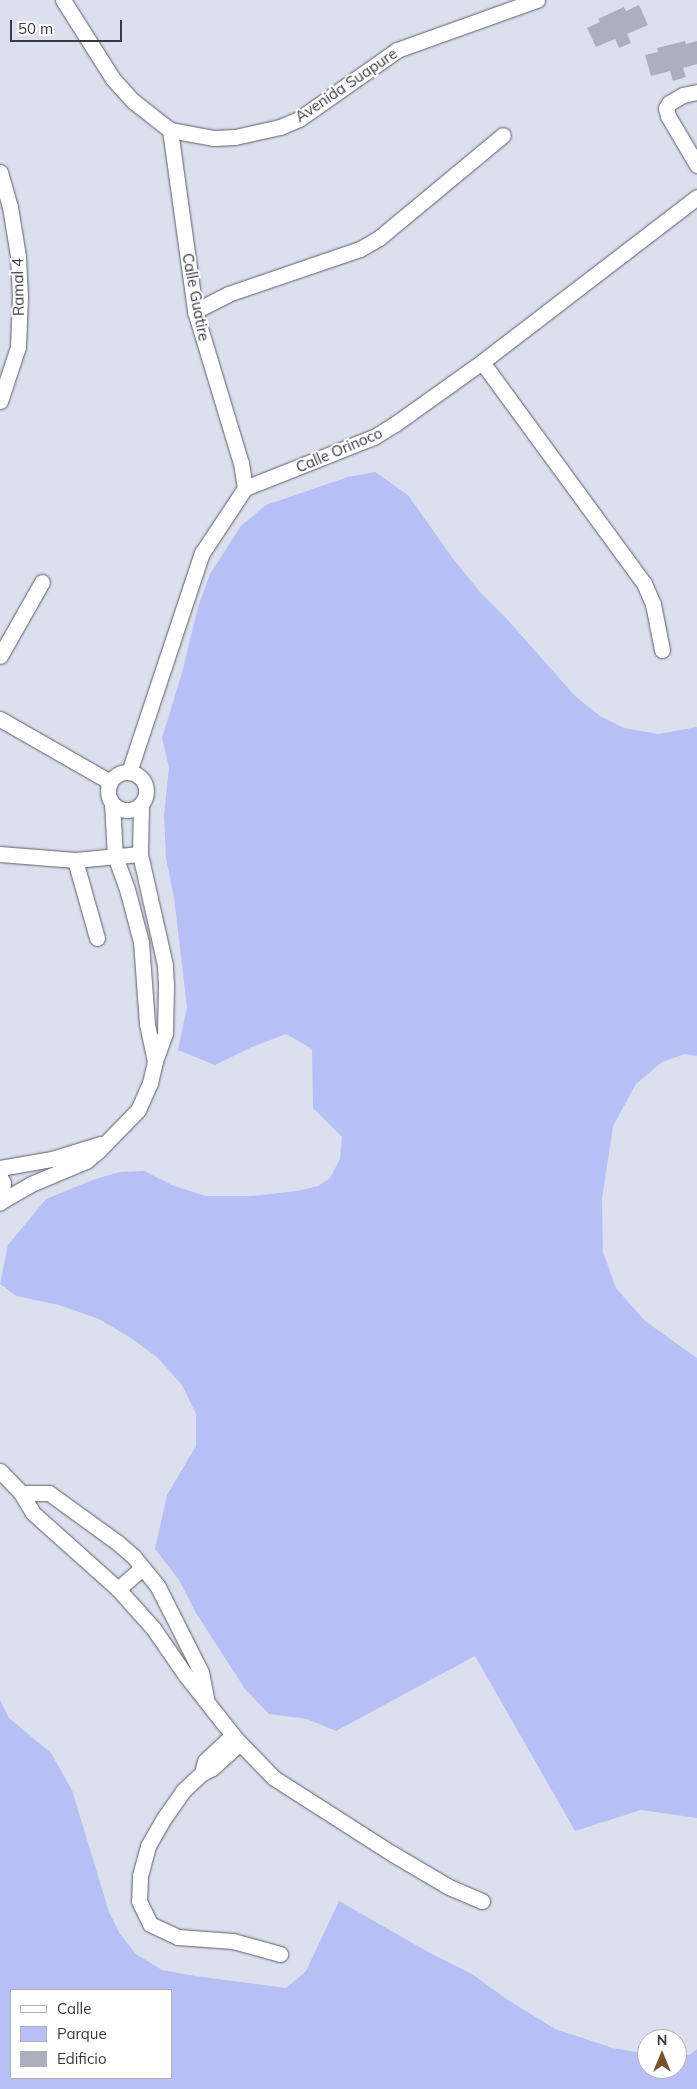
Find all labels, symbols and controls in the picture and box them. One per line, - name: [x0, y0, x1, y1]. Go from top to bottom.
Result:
- scale bar: [12, 10, 125, 42]
- text: 50 m: [18, 19, 53, 38]
- street label: Avenida Suapure: [292, 44, 400, 126]
- street label: Calle Guatire: [179, 252, 213, 342]
- street label: Ramal 4: [8, 258, 28, 316]
- street label: Calle Orinoco: [293, 424, 385, 476]
- legend: [10, 1989, 172, 2079]
- text: Calle: [57, 1999, 91, 2018]
- text: Parque: [57, 2024, 107, 2043]
- north arrow: [637, 2029, 687, 2079]
- text: N: [657, 2031, 667, 2049]
- text: Edificio: [57, 2049, 107, 2068]

